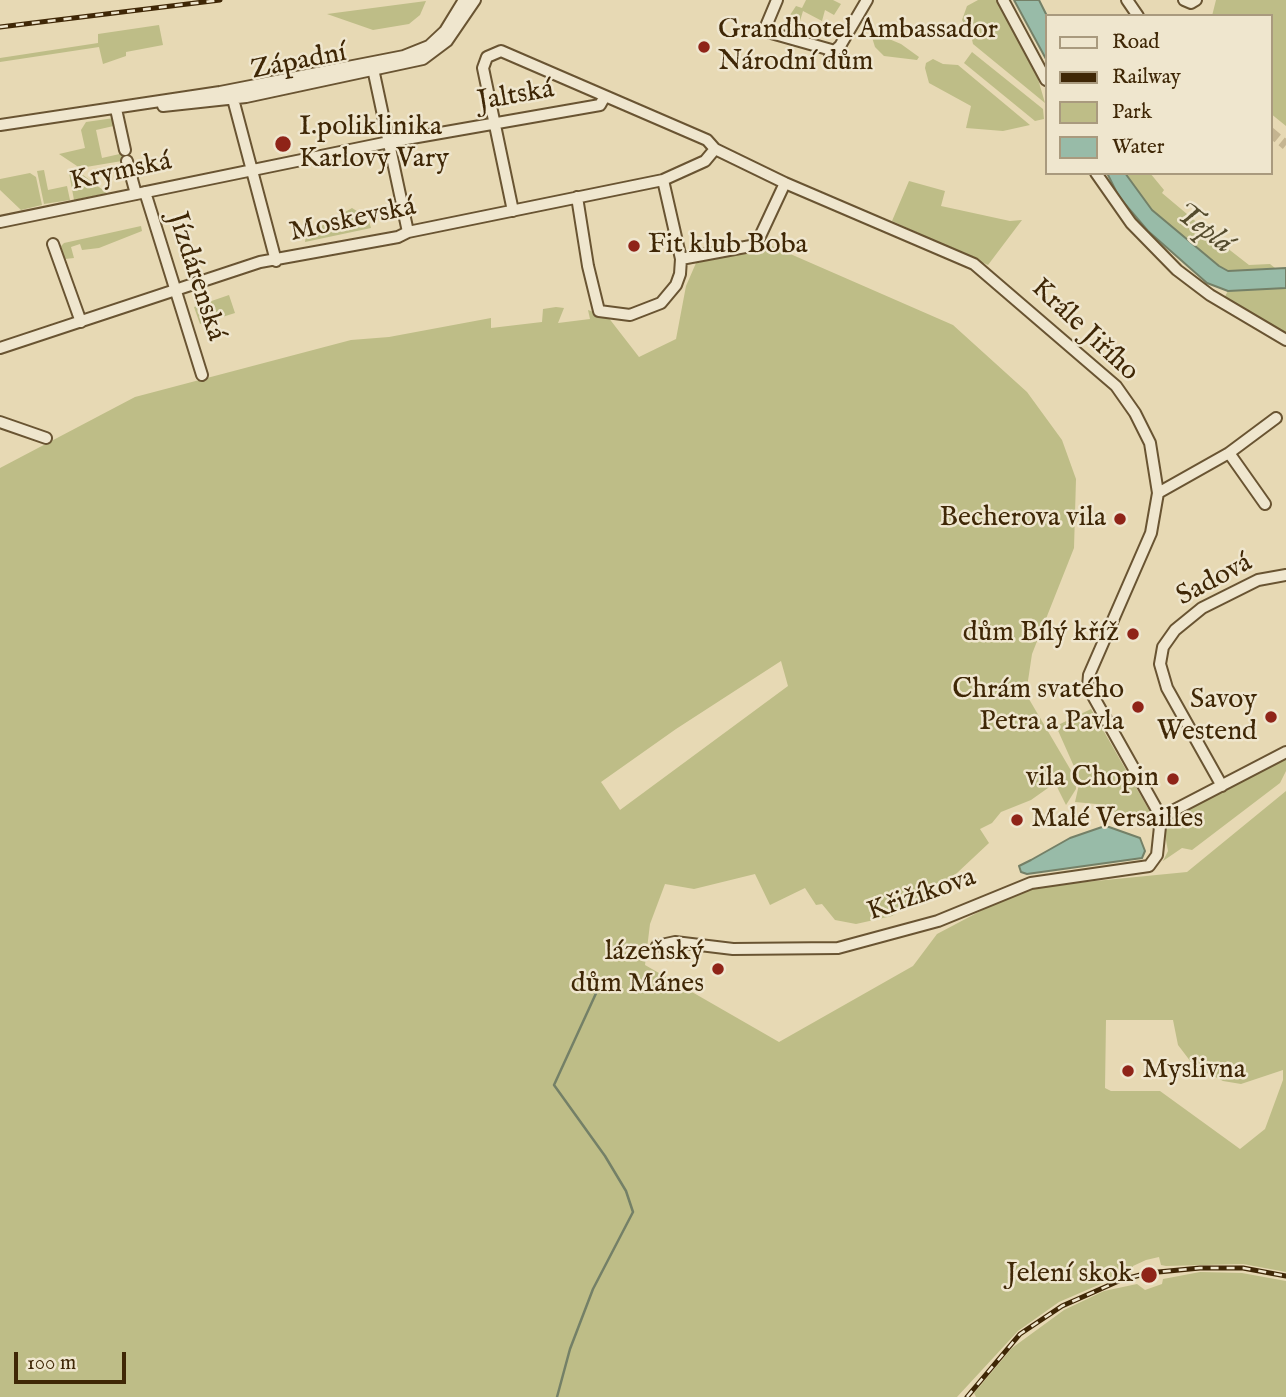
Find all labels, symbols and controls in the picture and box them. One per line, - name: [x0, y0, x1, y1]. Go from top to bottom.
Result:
- place label: Grandhotel Ambassador Národní dům: [718, 14, 998, 80]
- legend: [1044, 14, 1272, 175]
- text: Road: [1112, 29, 1159, 56]
- street label: Západní: [248, 37, 350, 89]
- marker: Grandhotel Ambassador Národní dům: [696, 39, 712, 55]
- text: Railway: [1112, 64, 1181, 91]
- street label: Jaltská: [475, 74, 557, 120]
- text: Park: [1112, 99, 1152, 126]
- place label: I.poliklinika Karlovy Vary: [299, 111, 449, 177]
- marker: I.poliklinika Karlovy Vary: [273, 134, 293, 154]
- text: Water: [1112, 134, 1164, 161]
- street label: Krymská: [67, 146, 175, 200]
- street label: Moskevská: [287, 191, 419, 251]
- water label: Teplá: [1167, 197, 1239, 263]
- street label: Jízdárenská: [158, 208, 232, 346]
- place label: Fit klub Boba: [648, 229, 808, 263]
- marker: Fit klub Boba: [626, 238, 642, 254]
- street label: Krále Jiřího: [1023, 273, 1145, 389]
- place label: Becherova vila: [940, 502, 1106, 536]
- marker: Becherova vila: [1112, 511, 1128, 527]
- street label: Sadová: [1172, 547, 1258, 615]
- place label: dům Bílý kříž: [963, 617, 1119, 651]
- marker: dům Bílý kříž: [1125, 626, 1141, 642]
- place label: Chrám svatého Petra a Pavla: [952, 674, 1124, 740]
- place label: Savoy Westend: [1157, 684, 1257, 750]
- marker: Chrám svatého Petra a Pavla: [1130, 699, 1146, 715]
- marker: Savoy Westend: [1263, 709, 1279, 725]
- place label: vila Chopin: [1026, 762, 1159, 796]
- marker: vila Chopin: [1165, 771, 1181, 787]
- place label: Malé Versailles: [1031, 803, 1203, 837]
- marker: Malé Versailles: [1009, 812, 1025, 828]
- street label: Křižíkova: [863, 862, 981, 930]
- place label: lázeňský dům Mánes: [571, 936, 704, 1002]
- marker: lázeňský dům Mánes: [710, 961, 726, 977]
- place label: Myslivna: [1142, 1054, 1246, 1088]
- marker: Myslivna: [1120, 1063, 1136, 1079]
- place label: Jelení skok: [1006, 1258, 1133, 1292]
- marker: Jelení skok: [1139, 1265, 1159, 1285]
- scale bar: [18, 1338, 130, 1382]
- text: 100 m: [27, 1350, 76, 1377]

